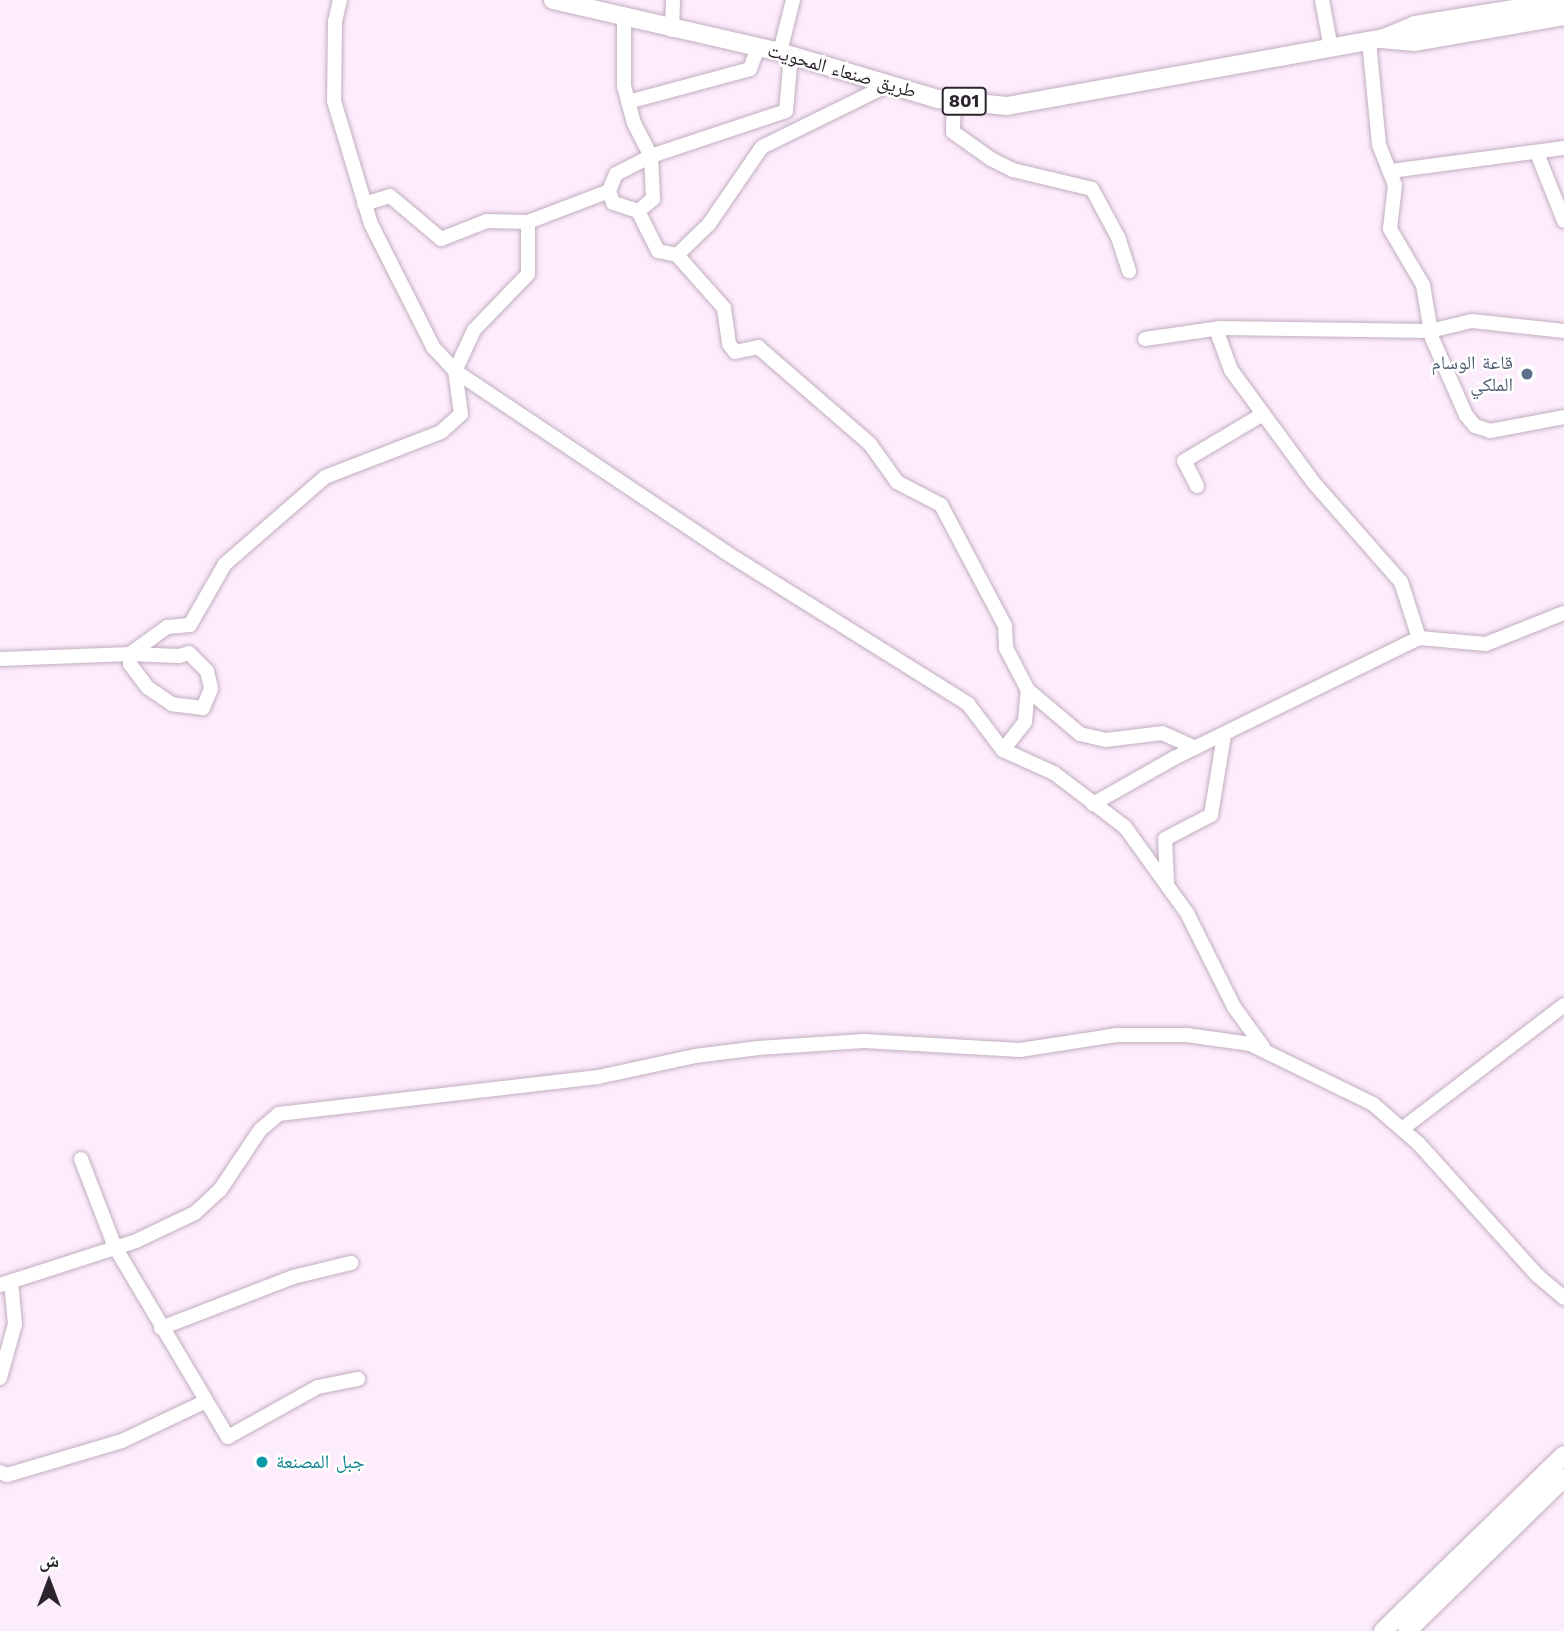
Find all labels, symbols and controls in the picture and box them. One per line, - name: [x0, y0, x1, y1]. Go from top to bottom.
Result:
- street label: طريق صنعاء المحويت: [765, 39, 919, 103]
- road number: 801: [941, 86, 987, 116]
- place label: قاعة الوسام الملكي: [1432, 352, 1513, 396]
- marker: قاعة الوسام الملكي: [1519, 366, 1535, 382]
- place label: جبل المصنعة: [276, 1451, 365, 1473]
- marker: جبل المصنعة: [254, 1454, 270, 1470]
- north arrow: [14, 1547, 84, 1617]
- text: ش: [39, 1549, 59, 1572]

